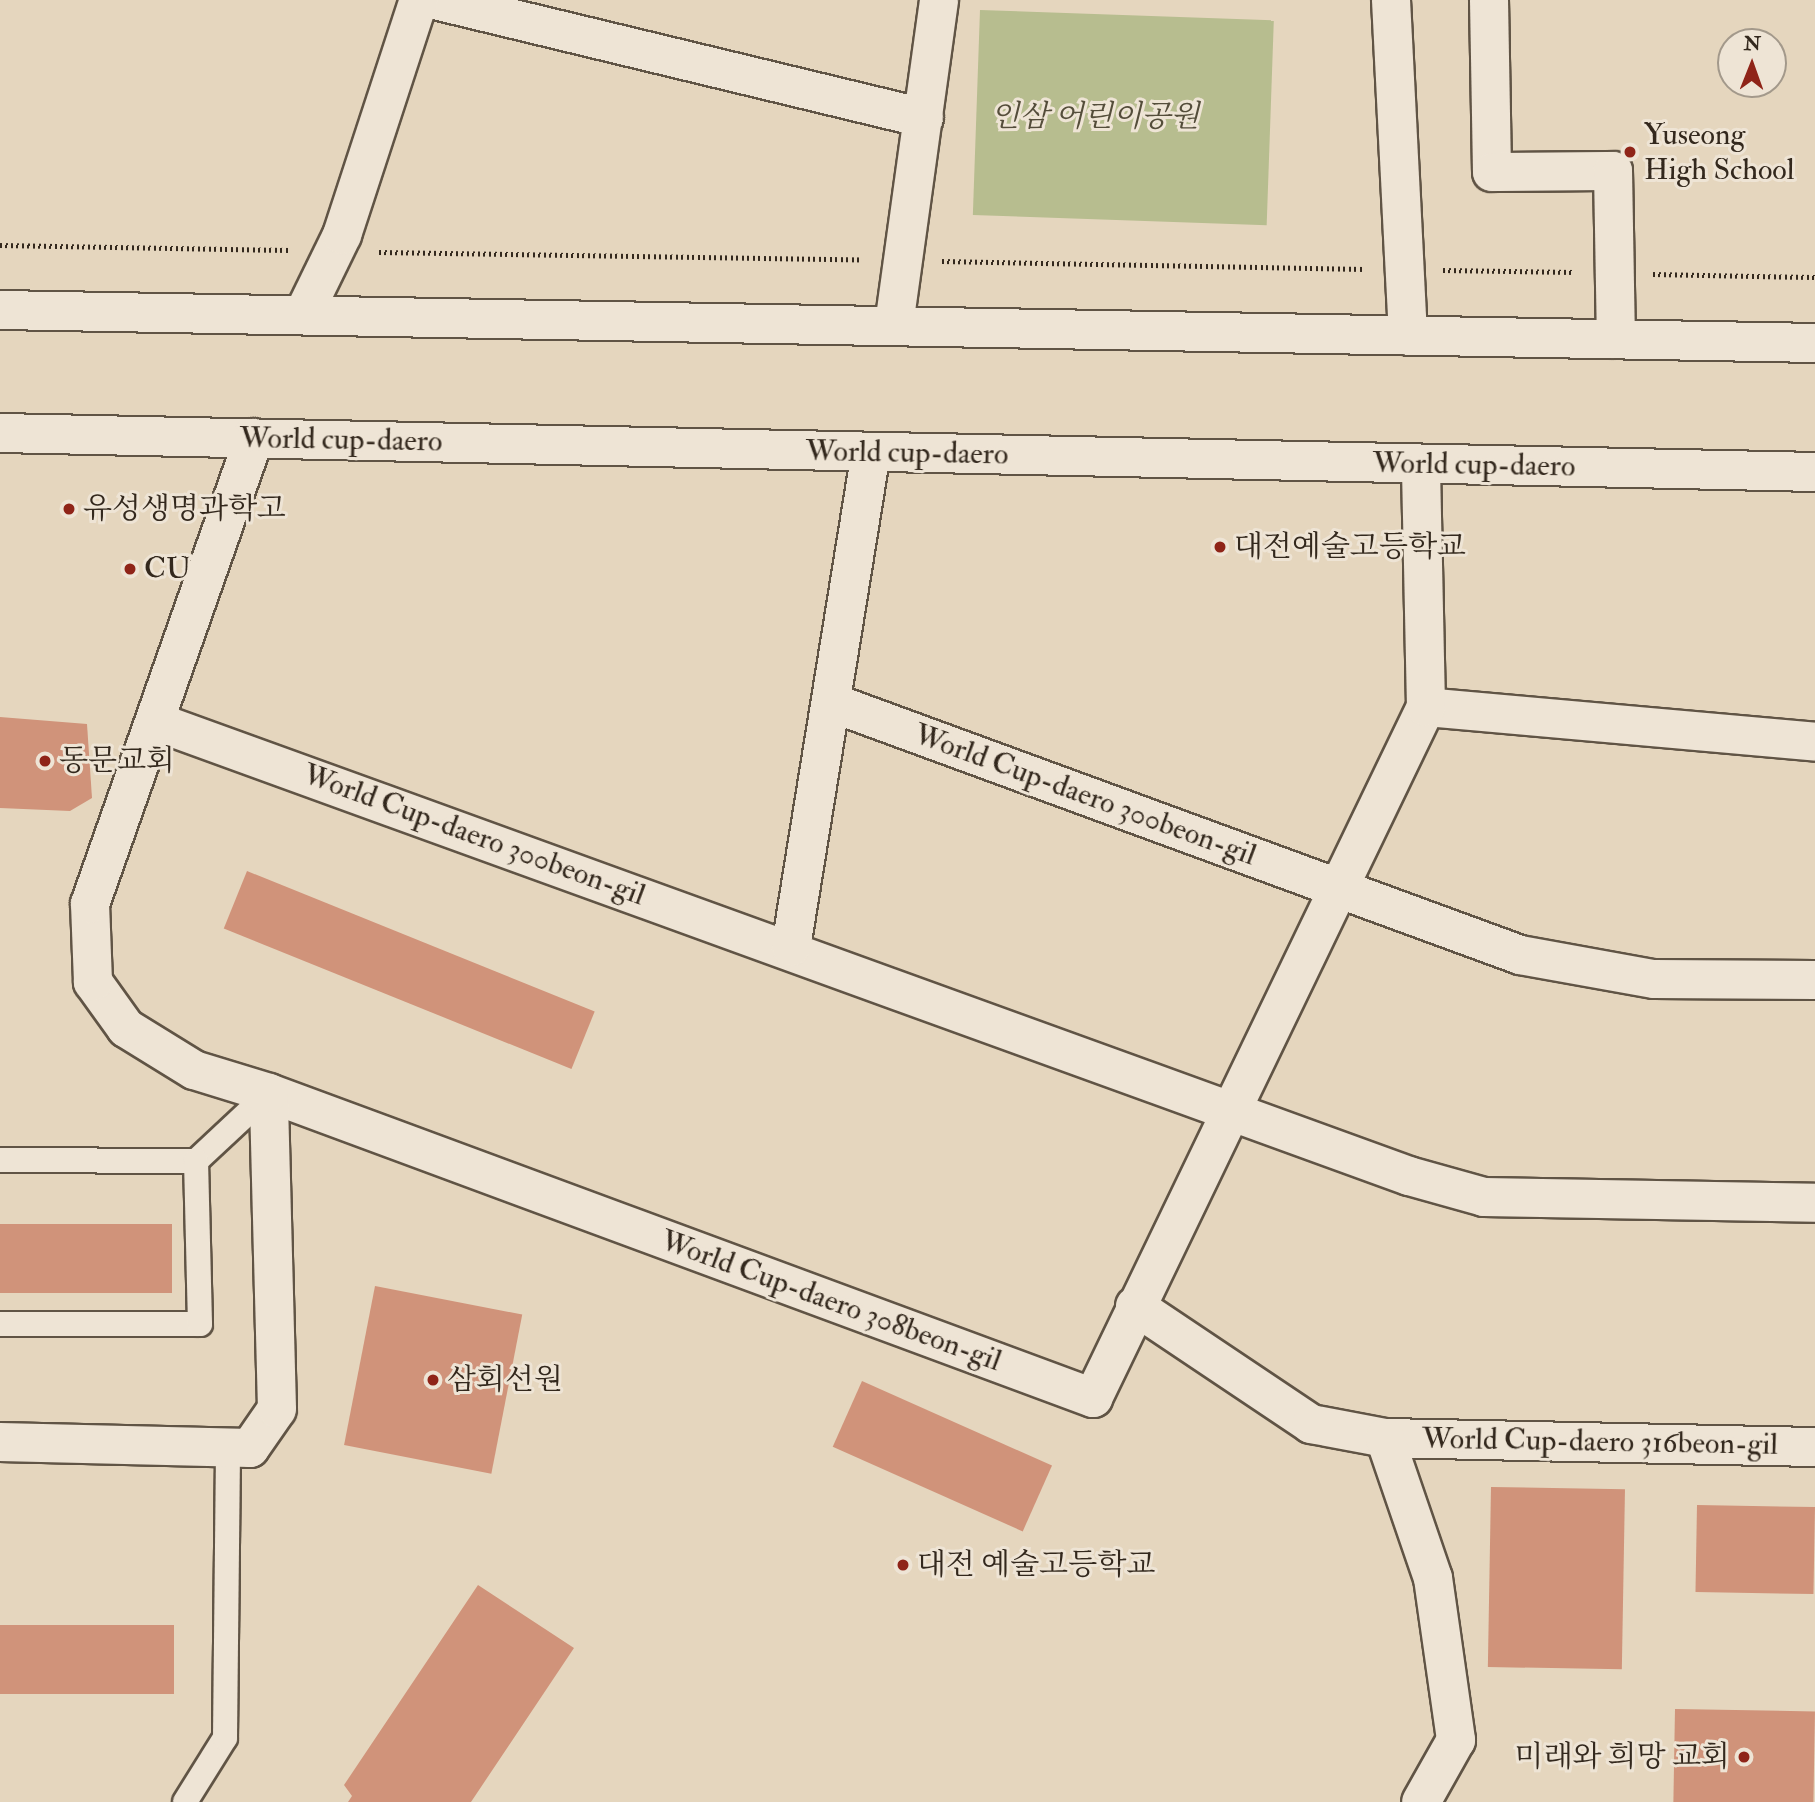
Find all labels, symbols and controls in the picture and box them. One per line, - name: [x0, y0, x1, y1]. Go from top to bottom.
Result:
- north arrow: [1717, 28, 1787, 98]
- text: N: [1744, 32, 1761, 56]
- park label: 인삼 어린이공원: [990, 99, 1200, 135]
- place label: Yuseong High School: [1644, 117, 1794, 188]
- marker: Yuseong High School: [1622, 144, 1638, 160]
- street label: World cup-daero: [239, 420, 443, 460]
- street label: World cup-daero: [805, 433, 1009, 473]
- street label: World cup-daero: [1372, 445, 1576, 485]
- place label: 유성생명과학고: [83, 491, 286, 527]
- marker: 유성생명과학고: [61, 501, 77, 517]
- place label: 대전예술고등학교: [1234, 529, 1466, 565]
- marker: 대전예술고등학교: [1212, 539, 1228, 555]
- place label: CU: [144, 551, 191, 587]
- marker: CU: [122, 561, 138, 577]
- street label: World Cup-daero 300beon-gil: [909, 716, 1261, 874]
- place label: 동문교회: [59, 743, 175, 779]
- marker: 동문교회: [37, 753, 53, 769]
- street label: World Cup-daero 300beon-gil: [298, 756, 650, 914]
- street label: World Cup-daero 308beon-gil: [656, 1223, 1006, 1379]
- place label: 삼회선원: [447, 1362, 563, 1398]
- marker: 삼회선원: [425, 1372, 441, 1388]
- street label: World Cup-daero 316beon-gil: [1422, 1421, 1778, 1463]
- place label: 대전 예술고등학교: [917, 1547, 1155, 1583]
- marker: 대전 예술고등학교: [895, 1557, 911, 1573]
- place label: 미래와 희망 교회: [1515, 1739, 1730, 1775]
- marker: 미래와 희망 교회: [1736, 1749, 1752, 1765]

